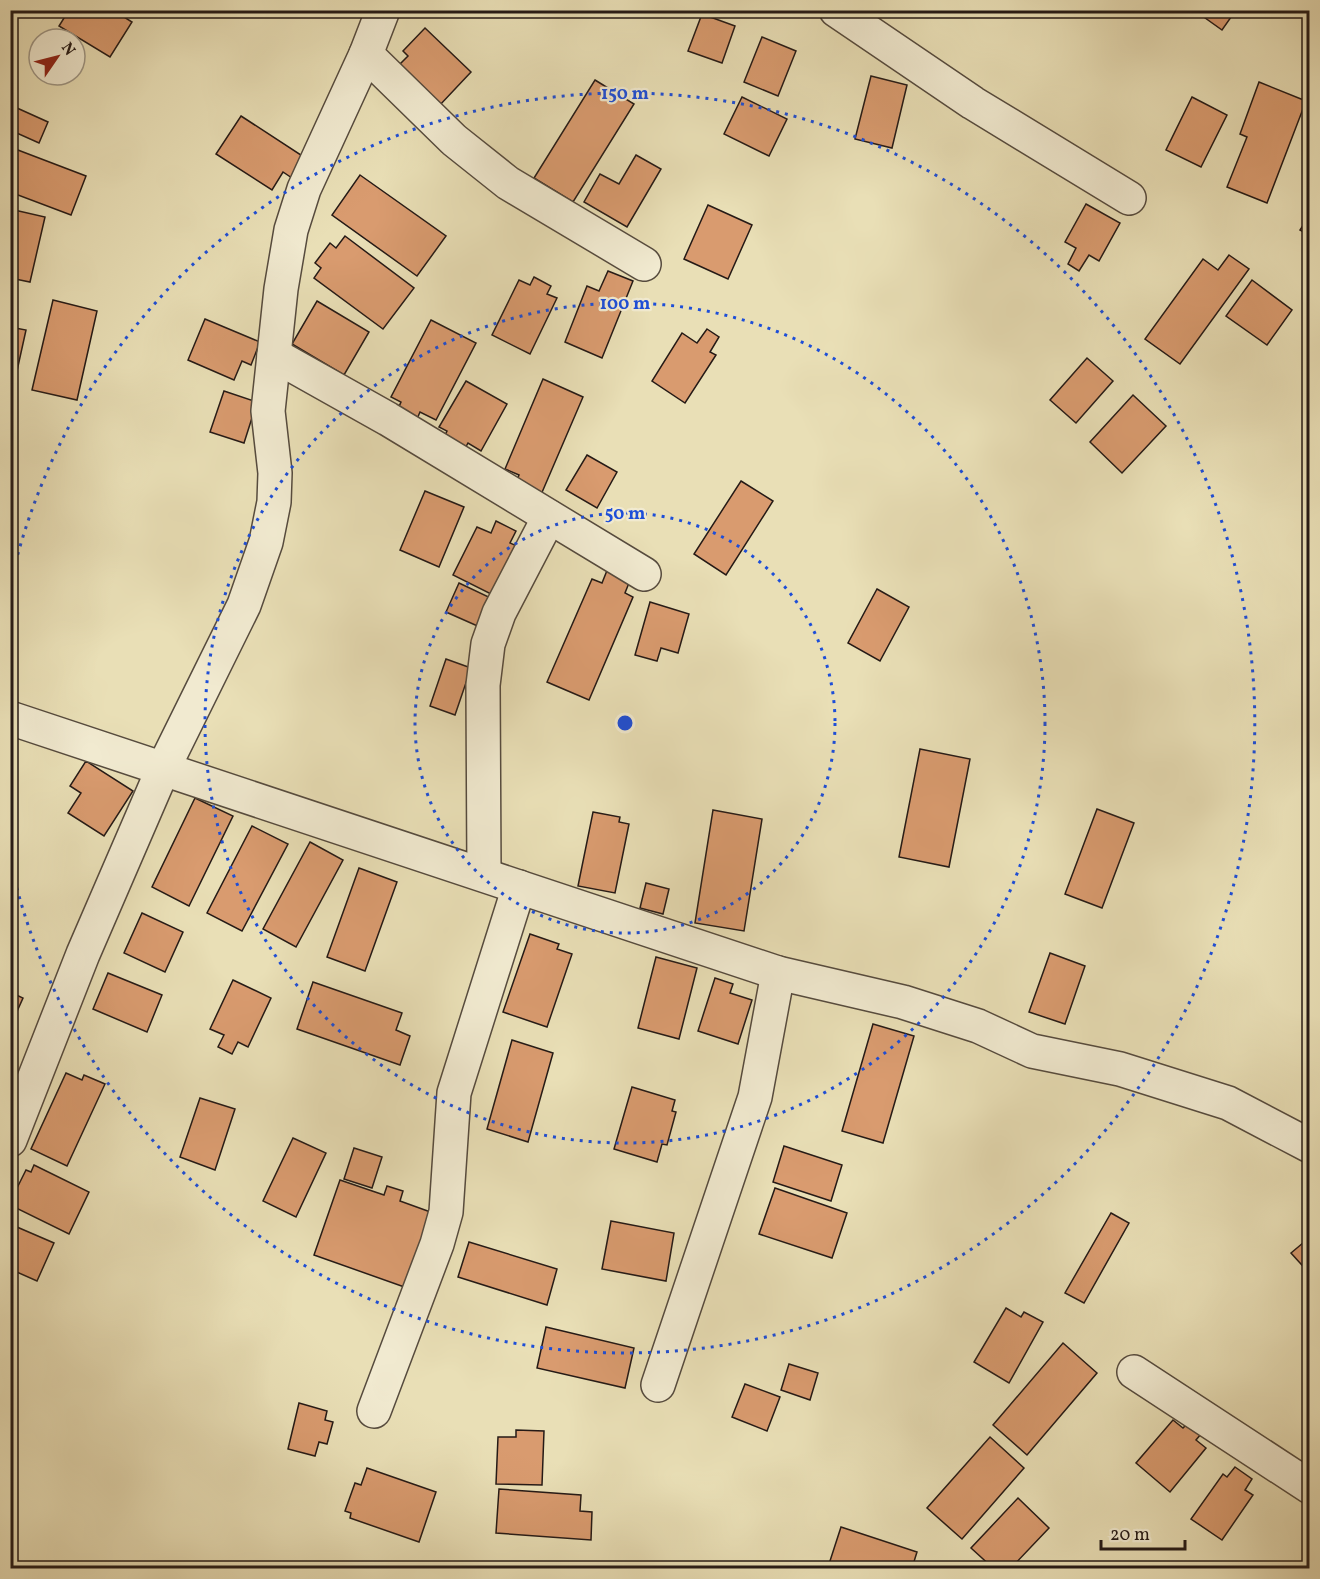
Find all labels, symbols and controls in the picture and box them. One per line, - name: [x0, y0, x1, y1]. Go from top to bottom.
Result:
- north arrow: [27, 27, 87, 87]
- text: N: [55, 38, 80, 61]
- text: 150 m: [601, 82, 649, 107]
- text: 100 m: [600, 292, 650, 317]
- text: 50 m: [605, 502, 645, 527]
- centre of rings: [615, 713, 635, 733]
- scale bar: [1101, 1513, 1185, 1551]
- text: 20 m: [1110, 1523, 1150, 1548]

